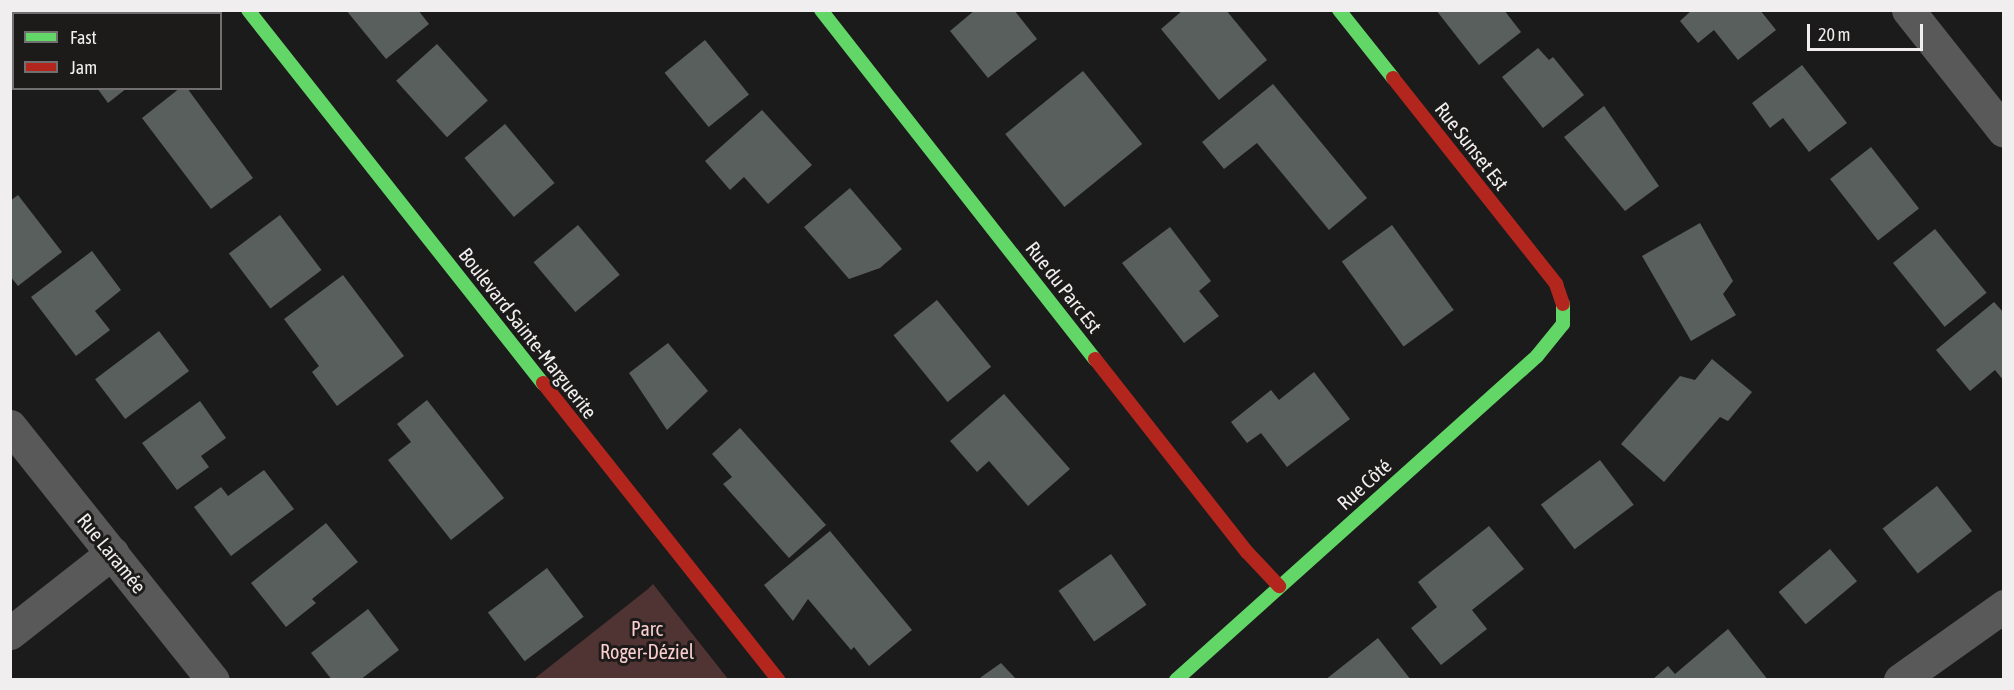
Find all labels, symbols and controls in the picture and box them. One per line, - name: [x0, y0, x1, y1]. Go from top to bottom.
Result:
- legend: [12, 12, 222, 90]
- scale bar: [1810, 12, 1926, 50]
- text: 20 m: [1818, 24, 1850, 45]
- text: Fast: [70, 27, 97, 48]
- text: Jam: [70, 57, 97, 78]
- street label: Rue Sunset Est: [1430, 97, 1514, 195]
- street label: Rue du Parc Est: [1021, 236, 1107, 338]
- street label: Boulevard Sainte-Marguerite: [454, 243, 602, 423]
- street label: Rue Côté: [1332, 453, 1396, 515]
- street label: Rue Laramée: [73, 508, 151, 598]
- park label: Parc Roger-Déziel: [600, 617, 694, 664]

